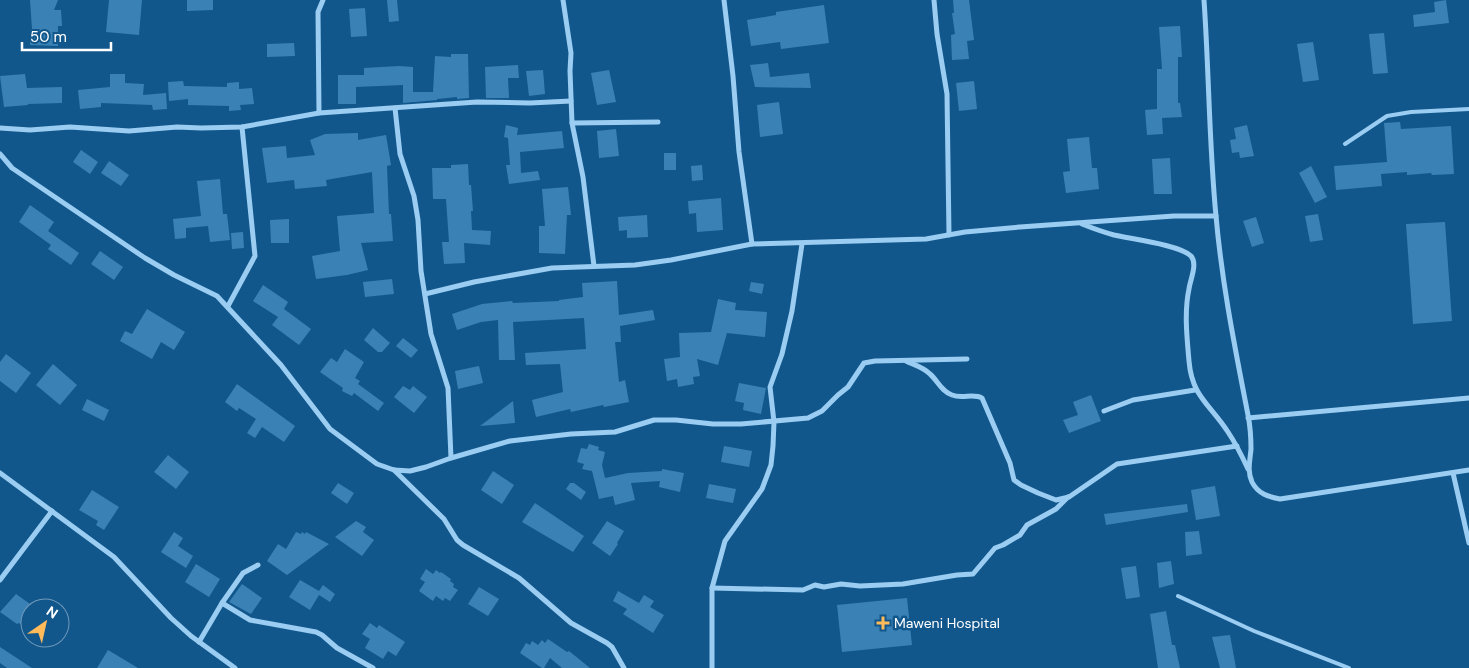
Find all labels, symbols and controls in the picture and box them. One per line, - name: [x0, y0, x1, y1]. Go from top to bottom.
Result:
- scale bar: [22, 20, 111, 52]
- text: 50 m: [30, 27, 67, 47]
- north arrow: [20, 598, 70, 648]
- text: N: [43, 602, 62, 623]
- place label: Maweni Hospital: [894, 614, 1000, 632]
- marker: Maweni Hospital: [876, 616, 890, 630]

